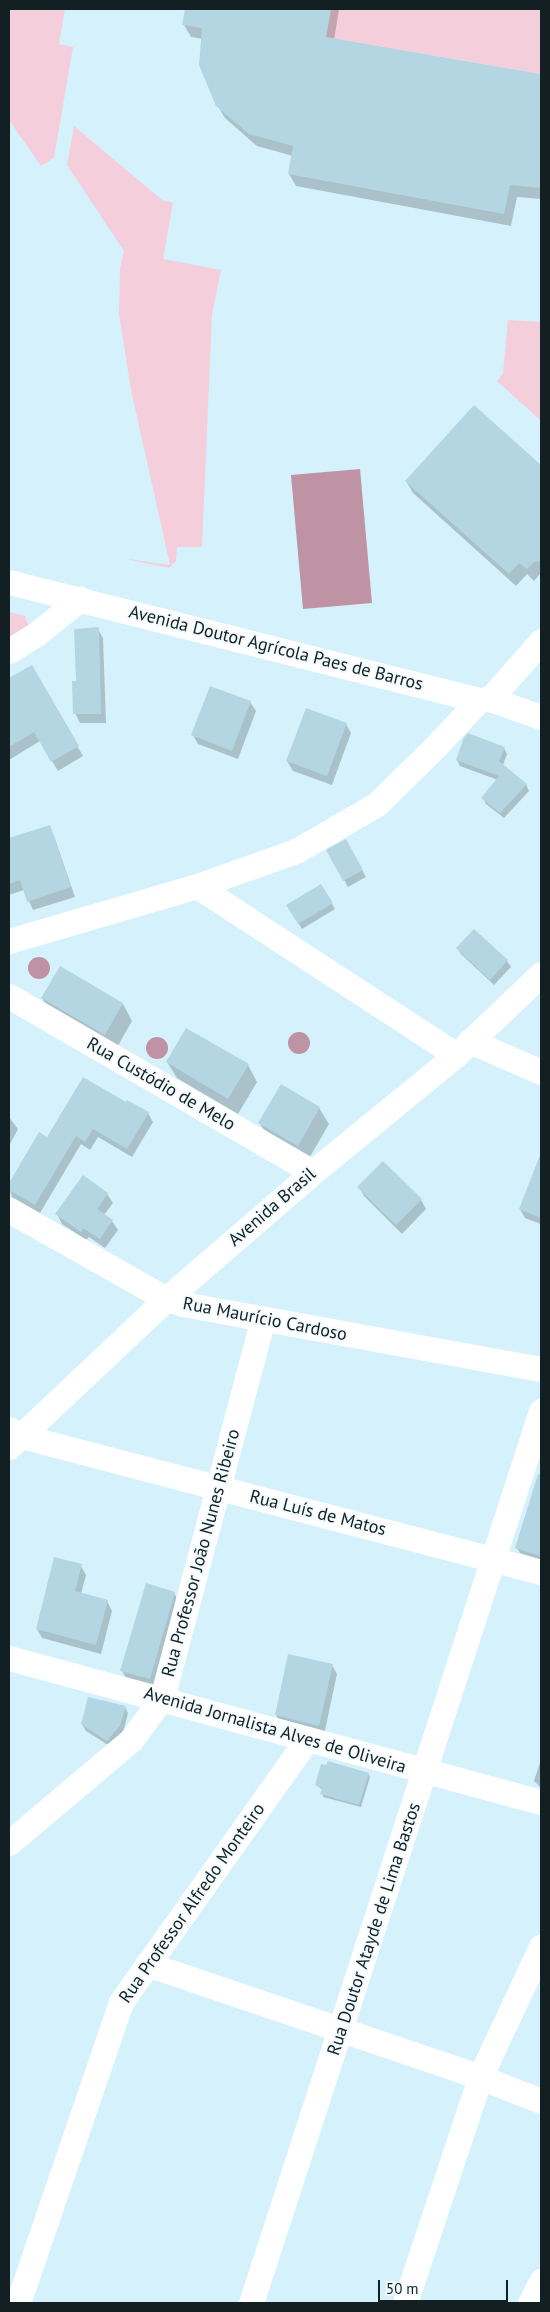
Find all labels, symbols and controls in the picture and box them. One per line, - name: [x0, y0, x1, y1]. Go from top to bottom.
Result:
- street label: Avenida Doutor Agrícola Paes de Barros: [126, 601, 426, 695]
- street label: Rua Custódio de Melo: [83, 1033, 239, 1135]
- street label: Avenida Brasil: [224, 1163, 320, 1251]
- street label: Rua Maurício Cardoso: [181, 1292, 349, 1346]
- street label: Rua Professor João Nunes Ribeiro: [157, 1427, 245, 1679]
- street label: Rua Luís de Matos: [248, 1486, 388, 1540]
- street label: Avenida Jornalista Alves de Oliveira: [141, 1682, 409, 1778]
- street label: Rua Professor Alfredo Monteiro: [114, 1799, 270, 2007]
- street label: Rua Doutor Atayde de Lima Bastos: [323, 1800, 425, 2058]
- scale bar: [380, 2270, 510, 2302]
- text: 50 m: [386, 2279, 419, 2298]

